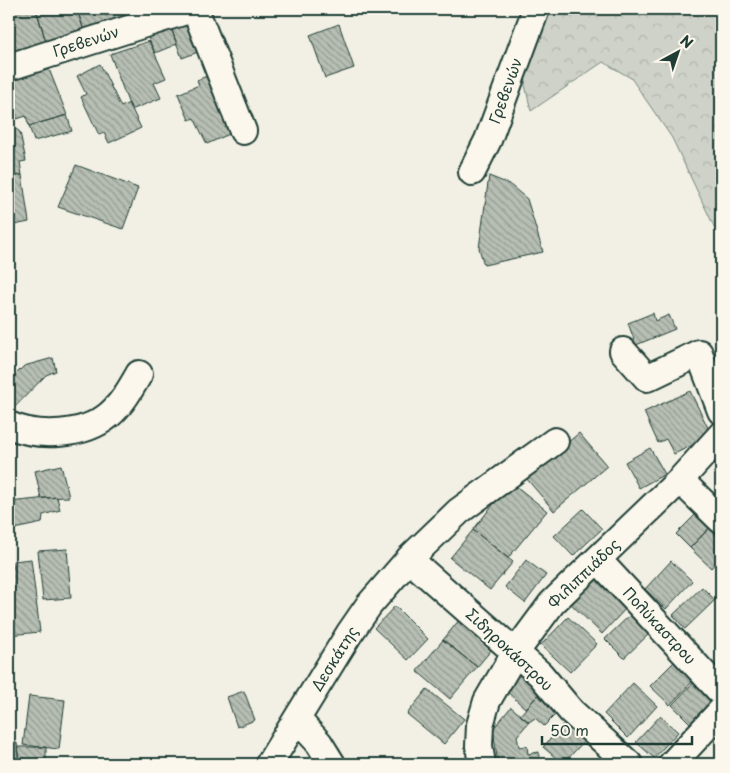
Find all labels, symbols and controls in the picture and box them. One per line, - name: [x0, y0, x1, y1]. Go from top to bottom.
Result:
- street label: Γρεβενών: [49, 19, 122, 62]
- north arrow: [652, 28, 702, 78]
- text: N: [676, 30, 698, 53]
- street label: Γρεβενών: [482, 54, 527, 127]
- street label: Φιλιππιάδος: [542, 532, 624, 613]
- street label: Πολύκαστρου: [618, 581, 702, 669]
- street label: Σιδηροκάστρου: [461, 602, 559, 695]
- street label: Δεσκάτης: [305, 621, 363, 695]
- scale bar: [542, 713, 692, 745]
- text: 50 m: [550, 718, 589, 741]

